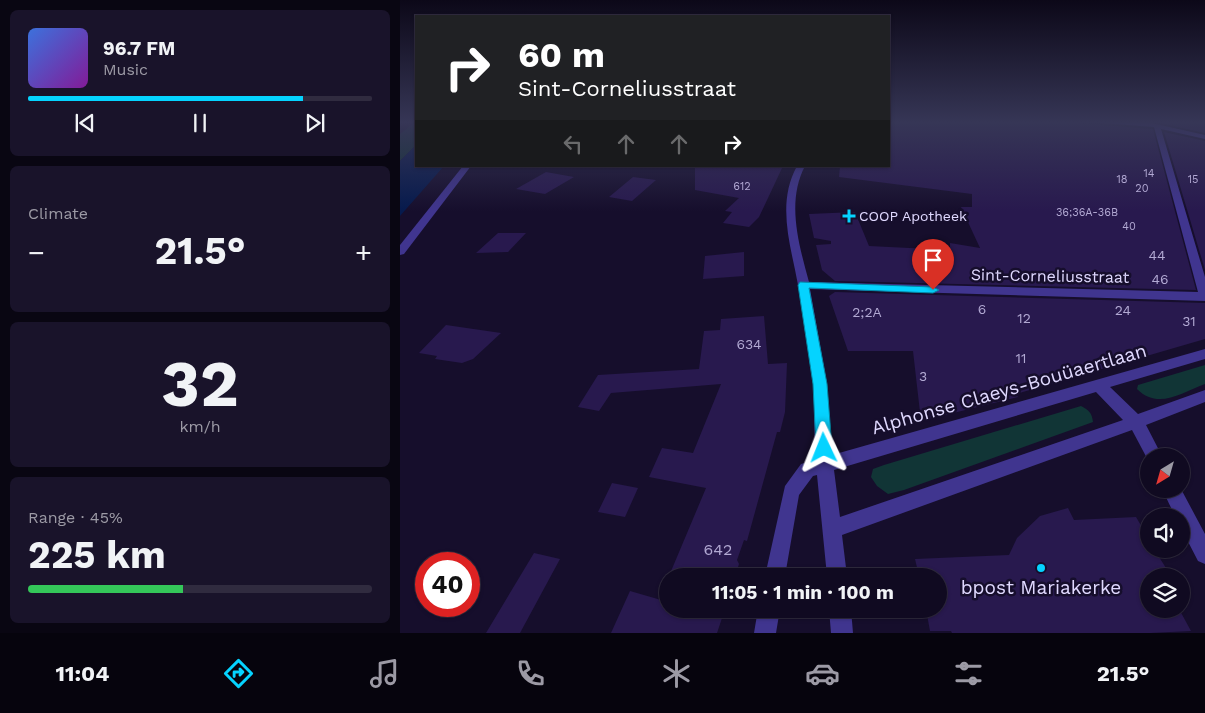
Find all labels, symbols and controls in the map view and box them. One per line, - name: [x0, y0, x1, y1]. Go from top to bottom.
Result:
- text: 60 m: [518, 34, 605, 76]
- icon: right: [435, 35, 500, 100]
- text: 96.7 FM: [103, 37, 175, 60]
- text: Music: [103, 60, 148, 79]
- text: Sint-Corneliusstraat: [518, 76, 736, 101]
- icon: previous: [71, 109, 99, 137]
- icon: pause: [186, 109, 214, 137]
- icon: next: [301, 109, 329, 137]
- icon: left: [559, 130, 587, 158]
- icon: ahead: [612, 130, 640, 158]
- icon: ahead: [665, 130, 693, 158]
- icon: right: [718, 130, 746, 158]
- house number: 14: [1143, 167, 1155, 180]
- house number: 18: [1116, 173, 1128, 186]
- house number: 15: [1188, 173, 1198, 186]
- house number: 612: [733, 180, 751, 193]
- house number: 20: [1135, 182, 1149, 195]
- text: Climate: [28, 204, 88, 223]
- house number: 36;36A-36B: [1056, 206, 1118, 219]
- place label: COOP Apotheek: [859, 208, 967, 224]
- marker: COOP Apotheek: [843, 210, 855, 222]
- house number: 40: [1122, 220, 1136, 233]
- text: 21.5°: [154, 229, 246, 273]
- text: −: [28, 236, 45, 269]
- text: +: [355, 236, 372, 269]
- pin: [912, 239, 954, 290]
- icon: arrive: [919, 246, 947, 274]
- house number: 44: [1148, 247, 1166, 263]
- street label: Sint-Corneliusstraat: [971, 265, 1130, 287]
- house number: 46: [1151, 271, 1169, 287]
- house number: 6: [978, 301, 986, 317]
- house number: 24: [1115, 302, 1131, 318]
- house number: 2;2A: [852, 304, 882, 320]
- house number: 12: [1017, 310, 1031, 326]
- house number: 31: [1182, 313, 1196, 329]
- house number: 634: [736, 336, 762, 352]
- street label: Alphonse Claeys-Bouüaertlaan: [869, 339, 1149, 439]
- text: 32: [161, 346, 239, 422]
- house number: 11: [1016, 350, 1026, 366]
- house number: 3: [919, 368, 927, 384]
- text: km/h: [179, 417, 221, 436]
- position arrow: [797, 421, 849, 473]
- north arrow: [1140, 448, 1190, 498]
- map controls: [1140, 448, 1190, 618]
- text: Range · 45%: [28, 508, 123, 527]
- button: sound: [1140, 508, 1190, 558]
- text: 225 km: [28, 533, 166, 577]
- house number: 642: [704, 540, 732, 559]
- speed limit sign: 40: [415, 552, 480, 617]
- marker: bpost Mariakerke: [1035, 562, 1047, 574]
- button: layers: [1140, 568, 1190, 618]
- place label: bpost Mariakerke: [961, 576, 1121, 599]
- text: 11:05 · 1 min · 100 m: [712, 581, 894, 604]
- icon: directions: [221, 656, 256, 691]
- icon: music: [367, 656, 402, 691]
- icon: phone: [513, 656, 548, 691]
- icon: climate: [659, 656, 694, 691]
- icon: car: [805, 656, 840, 691]
- icon: filters: [951, 656, 986, 691]
- text: 11:04: [56, 661, 110, 686]
- text: 21.5°: [1097, 661, 1149, 686]

